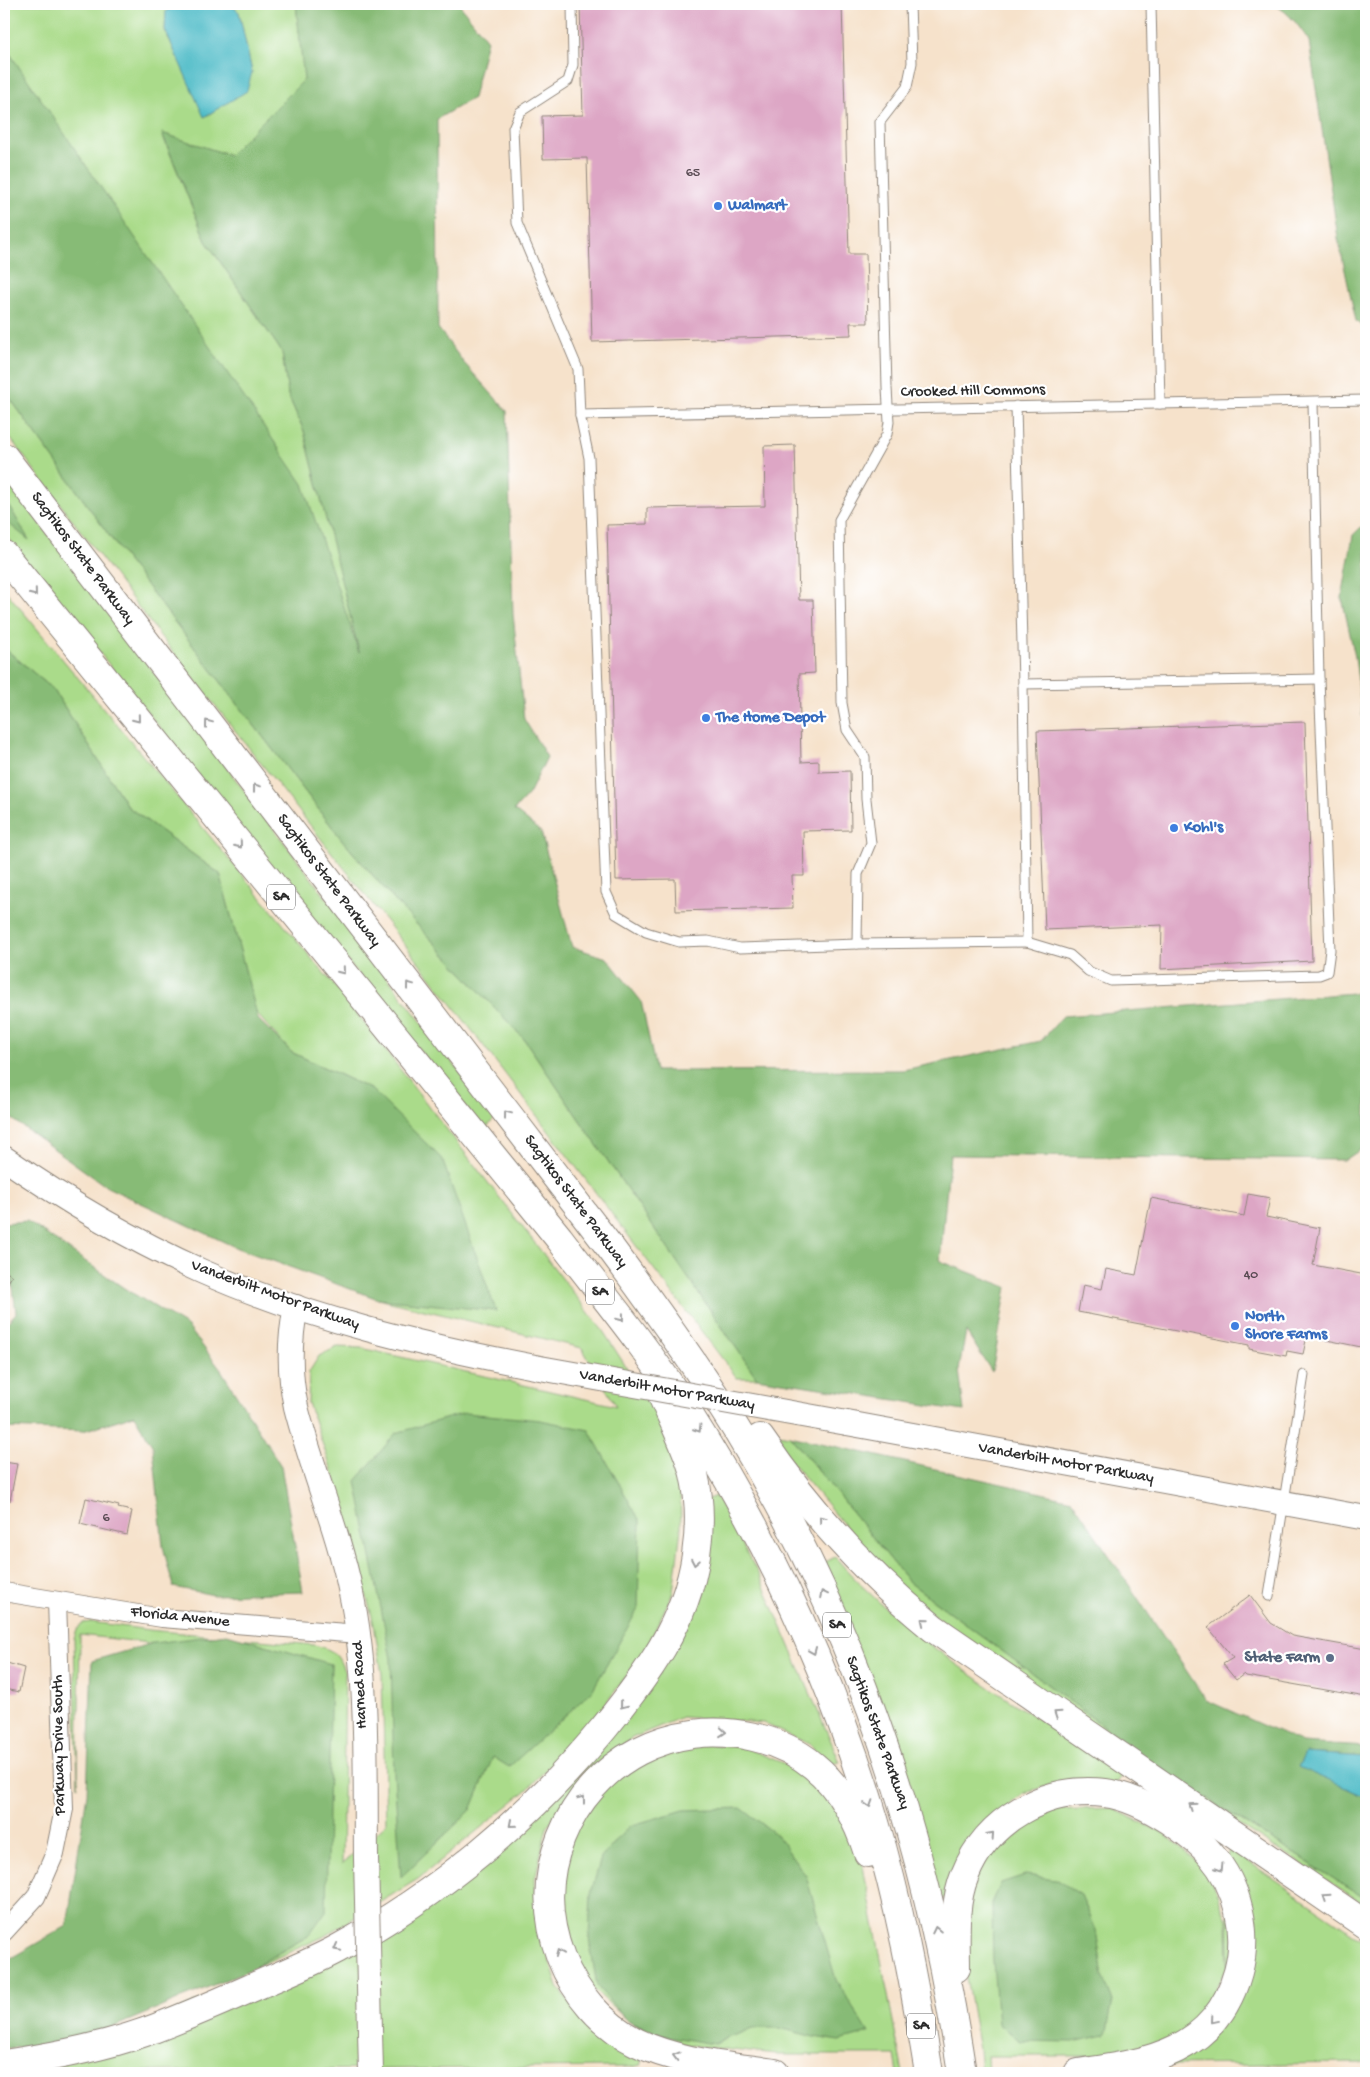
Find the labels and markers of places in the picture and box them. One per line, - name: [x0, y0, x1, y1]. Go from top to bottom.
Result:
- place label: Walmart: [727, 197, 788, 216]
- marker: Walmart: [712, 200, 724, 212]
- place label: The Home Depot: [714, 709, 827, 728]
- marker: The Home Depot: [700, 712, 712, 724]
- place label: Kohl's: [1183, 819, 1224, 838]
- marker: Kohl's: [1168, 822, 1180, 834]
- place label: North Shore Farms: [1245, 1308, 1328, 1345]
- marker: North Shore Farms: [1229, 1320, 1241, 1332]
- place label: State Farm: [1244, 1649, 1321, 1668]
- marker: State Farm: [1324, 1652, 1336, 1664]

